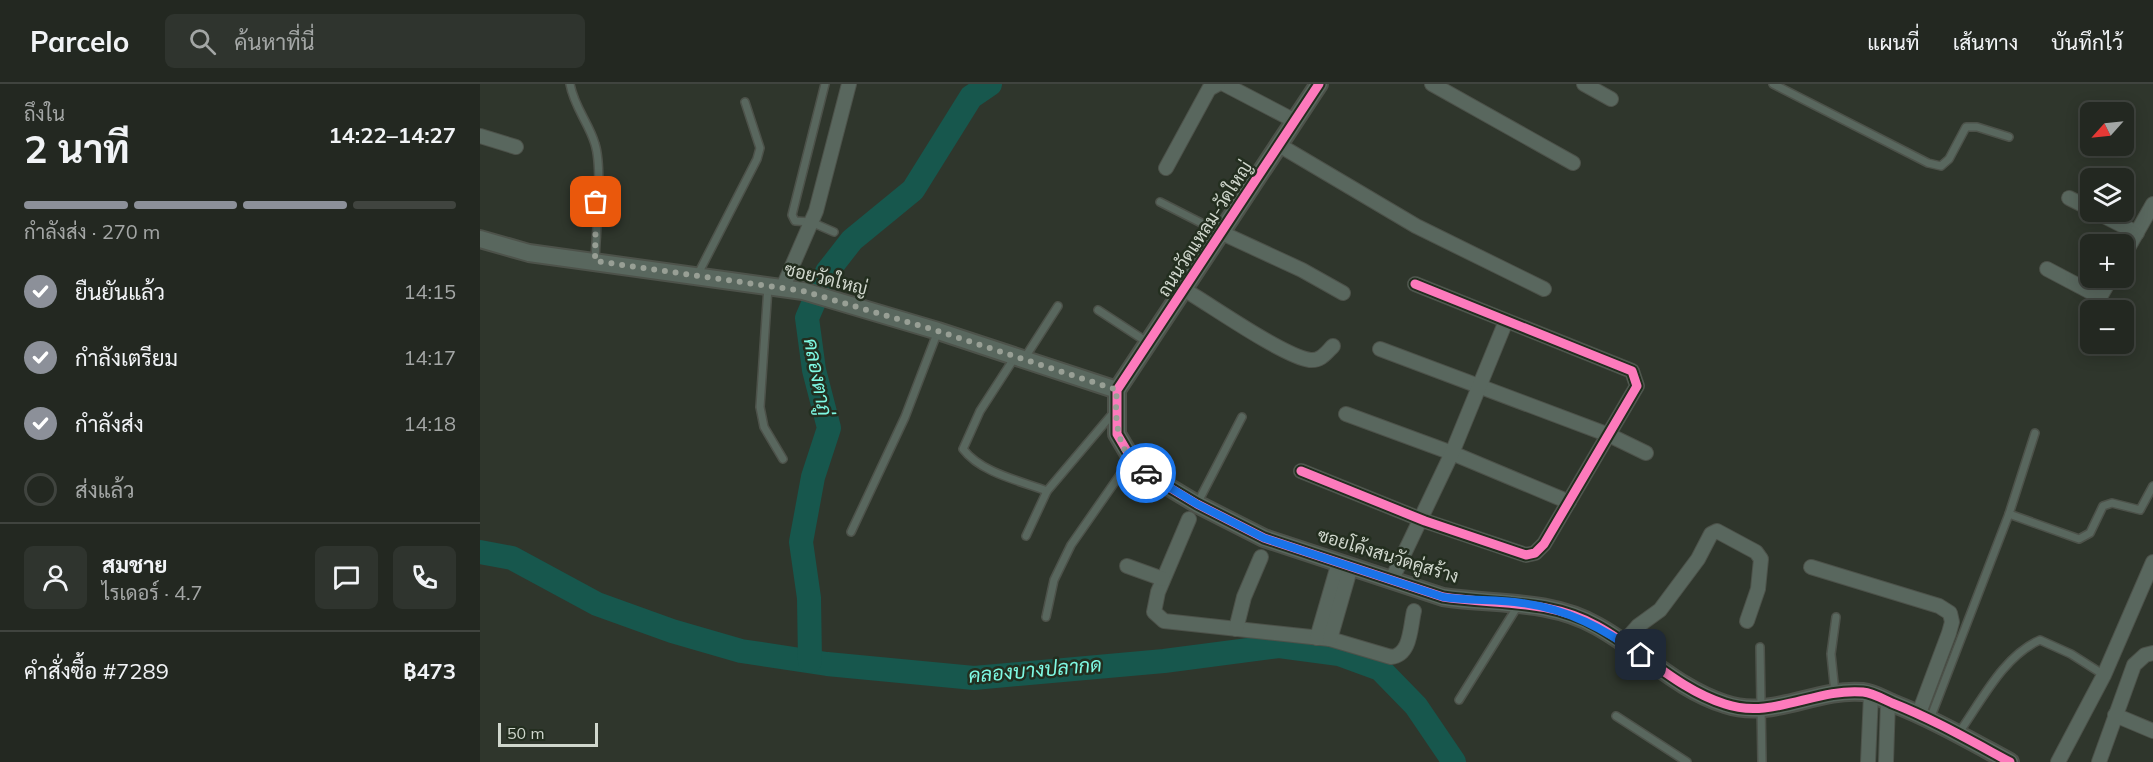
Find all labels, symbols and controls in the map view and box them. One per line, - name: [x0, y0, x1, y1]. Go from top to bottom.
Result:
- search box: [165, 14, 585, 68]
- text: Parcelo: [30, 24, 129, 59]
- icon: search: [186, 25, 219, 58]
- text: ค้นหาที่นี่: [234, 28, 315, 56]
- text: แผนที่: [1867, 29, 1920, 55]
- text: เส้นทาง: [1953, 29, 2018, 55]
- text: บันทึกไว้: [2051, 29, 2123, 55]
- text: ถึงใน: [24, 101, 65, 126]
- north arrow: [2080, 102, 2134, 156]
- map controls: [2080, 102, 2134, 354]
- text: 14:22–14:27: [328, 121, 456, 149]
- text: 2 นาที: [24, 124, 130, 173]
- street label: ถนนวัดแหลม-วัดใหญ่: [1151, 156, 1257, 301]
- button: layers: [2080, 168, 2134, 222]
- pin: [570, 176, 621, 227]
- icon: bag: [579, 185, 612, 218]
- text: กำลังส่ง · 270 m: [24, 219, 160, 244]
- button: +: [2080, 234, 2134, 288]
- street label: ซอยวัดใหญ่: [782, 256, 870, 300]
- icon: check: [24, 275, 57, 308]
- text: ยืนยันแล้ว: [75, 278, 165, 306]
- text: 14:15: [403, 279, 456, 304]
- button: −: [2080, 300, 2134, 354]
- water label: คลองตาภู่: [796, 336, 838, 419]
- icon: check: [24, 341, 57, 374]
- text: กำลังเตรียม: [75, 344, 178, 372]
- text: 14:17: [403, 345, 456, 370]
- icon: check: [24, 407, 57, 440]
- text: กำลังส่ง: [75, 410, 144, 438]
- text: 14:18: [403, 411, 456, 436]
- courier: [1116, 443, 1176, 503]
- icon: car: [1130, 457, 1163, 490]
- text: ส่งแล้ว: [75, 476, 135, 504]
- street label: ซอยโค้งสนวัดคู่สร้าง: [1314, 522, 1462, 590]
- button: person: [24, 546, 87, 609]
- button: chat: [315, 546, 378, 609]
- button: phone: [393, 546, 456, 609]
- text: สมชาย: [102, 551, 168, 579]
- text: ไรเดอร์ · 4.7: [102, 580, 203, 605]
- pin: [1615, 629, 1666, 680]
- icon: home: [1624, 638, 1657, 671]
- water label: คลองบางปลากด: [967, 651, 1103, 688]
- text: คำสั่งซื้อ #7289: [24, 657, 169, 685]
- text: ฿473: [403, 657, 456, 685]
- scale bar: [498, 720, 598, 748]
- text: 50 m: [507, 723, 544, 743]

